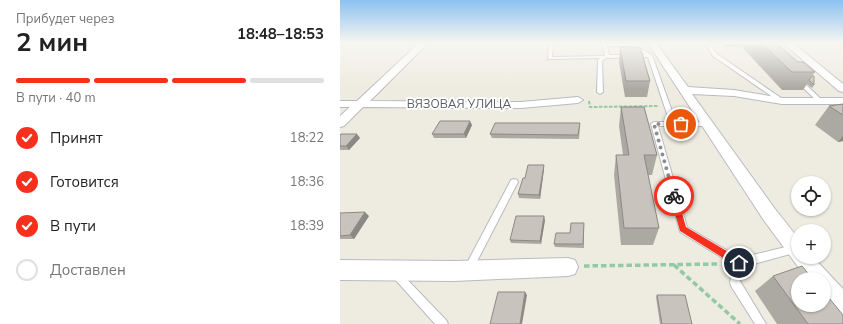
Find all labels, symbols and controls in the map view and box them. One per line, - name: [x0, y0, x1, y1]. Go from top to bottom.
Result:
- text: Прибудет через: [16, 10, 114, 28]
- text: 18:48–18:53: [237, 24, 324, 44]
- text: 2 мин: [16, 25, 88, 60]
- text: В пути · 40 m: [16, 89, 96, 107]
- street label: ВЯЗОВАЯ УЛИЦА: [407, 96, 512, 112]
- pin: [664, 107, 698, 141]
- icon: bag: [670, 113, 692, 135]
- icon: check: [16, 127, 38, 149]
- text: Принят: [50, 128, 103, 148]
- text: 18:22: [290, 129, 324, 147]
- icon: check: [16, 171, 38, 193]
- text: Готовится: [50, 172, 119, 192]
- text: 18:36: [290, 173, 324, 191]
- courier: [654, 176, 694, 216]
- map controls: [791, 176, 831, 312]
- button: locate: [791, 176, 831, 216]
- icon: bike: [663, 185, 685, 207]
- icon: check: [16, 215, 38, 237]
- text: В пути: [50, 216, 96, 236]
- text: 18:39: [290, 217, 324, 235]
- button: +: [791, 224, 831, 264]
- pin: [722, 246, 756, 280]
- icon: home: [728, 252, 750, 274]
- text: Доставлен: [50, 260, 126, 280]
- button: −: [791, 272, 831, 312]

